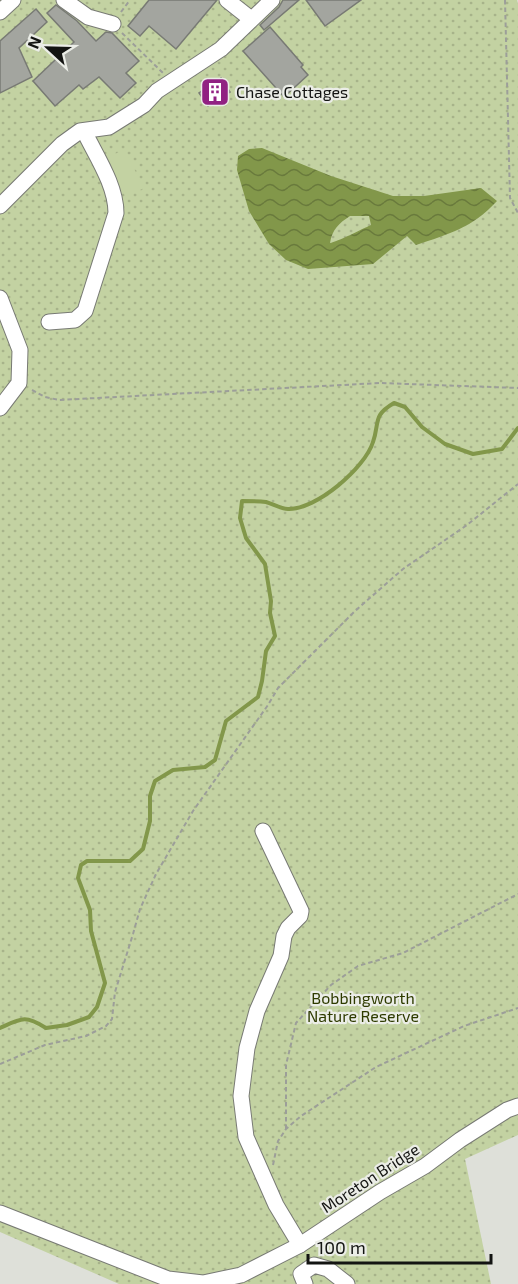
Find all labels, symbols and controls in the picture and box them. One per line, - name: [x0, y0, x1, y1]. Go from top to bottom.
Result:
- north arrow: [18, 18, 78, 78]
- text: N: [23, 33, 45, 51]
- building icon: Chase Cottages: [199, 76, 231, 108]
- place label: Chase Cottages: [236, 82, 348, 101]
- park label: Bobbingworth Nature Reserve: [307, 988, 419, 1025]
- street label: Moreton Bridge: [317, 1139, 422, 1216]
- scale bar: [308, 1227, 491, 1265]
- text: 100 m: [317, 1236, 366, 1258]

